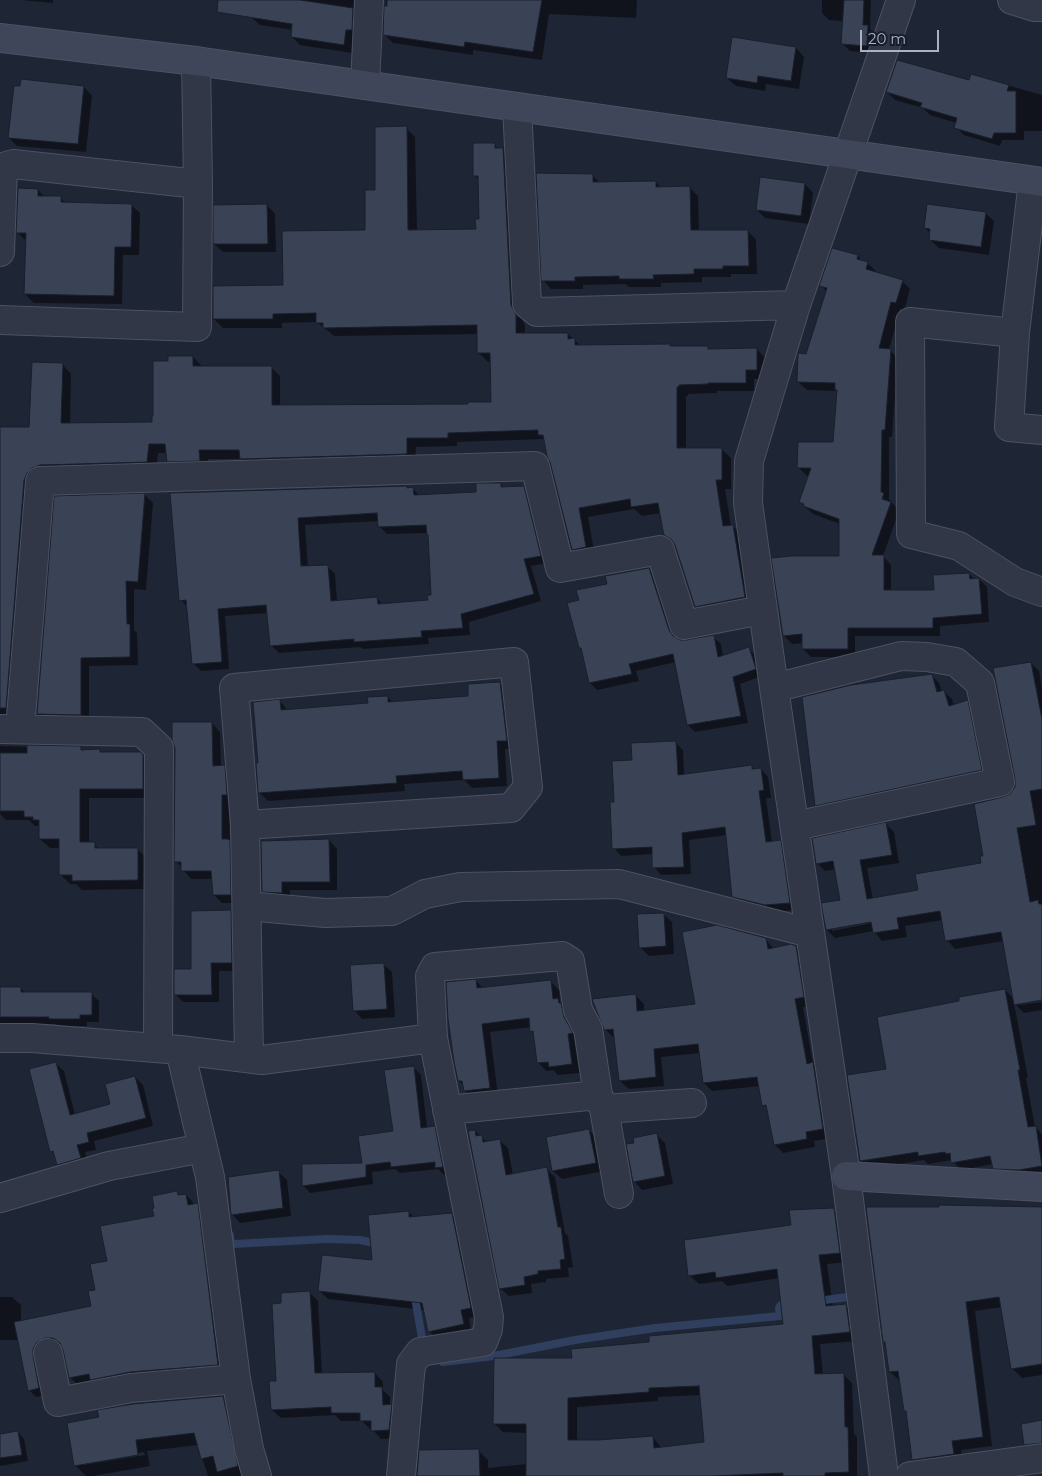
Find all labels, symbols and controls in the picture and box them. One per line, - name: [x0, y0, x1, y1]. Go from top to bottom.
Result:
- scale bar: [862, 20, 941, 52]
- text: 20 m: [868, 29, 906, 48]

